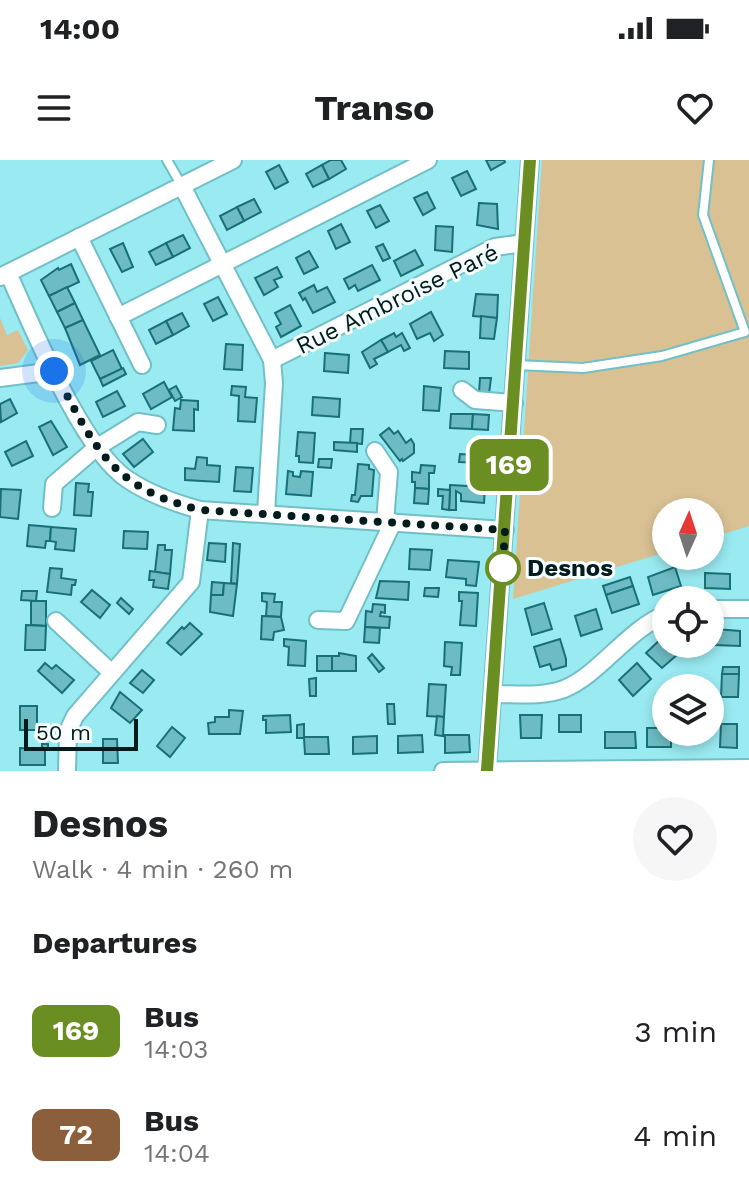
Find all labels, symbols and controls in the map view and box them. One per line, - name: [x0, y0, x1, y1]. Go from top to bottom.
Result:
- text: 14:00: [40, 11, 120, 46]
- icon: menu: [32, 86, 76, 130]
- icon: heart: [673, 86, 717, 130]
- text: Transo: [314, 87, 435, 129]
- street label: Rue Ambroise Paré: [291, 238, 503, 360]
- your location: [34, 351, 74, 391]
- line badge: 169: [463, 439, 555, 491]
- text: 169: [486, 448, 532, 481]
- north arrow: [652, 498, 724, 570]
- map controls: [652, 498, 724, 746]
- marker: Desnos: [486, 551, 520, 585]
- place label: Desnos: [527, 554, 613, 582]
- button: locate: [652, 586, 724, 658]
- button: layers: [652, 674, 724, 746]
- scale bar: [24, 715, 138, 751]
- text: 50 m: [36, 720, 91, 745]
- button: heart: [633, 797, 717, 881]
- text: Desnos: [32, 802, 168, 846]
- text: Walk · 4 min · 260 m: [32, 854, 293, 884]
- text: Departures: [32, 925, 197, 960]
- text: Bus: [144, 999, 199, 1034]
- text: 169: [53, 1014, 99, 1047]
- text: 3 min: [634, 1014, 717, 1049]
- text: 14:03: [144, 1034, 209, 1064]
- text: Bus: [144, 1103, 199, 1138]
- text: 72: [59, 1118, 93, 1151]
- text: 4 min: [633, 1118, 717, 1153]
- text: 14:04: [144, 1138, 210, 1168]

